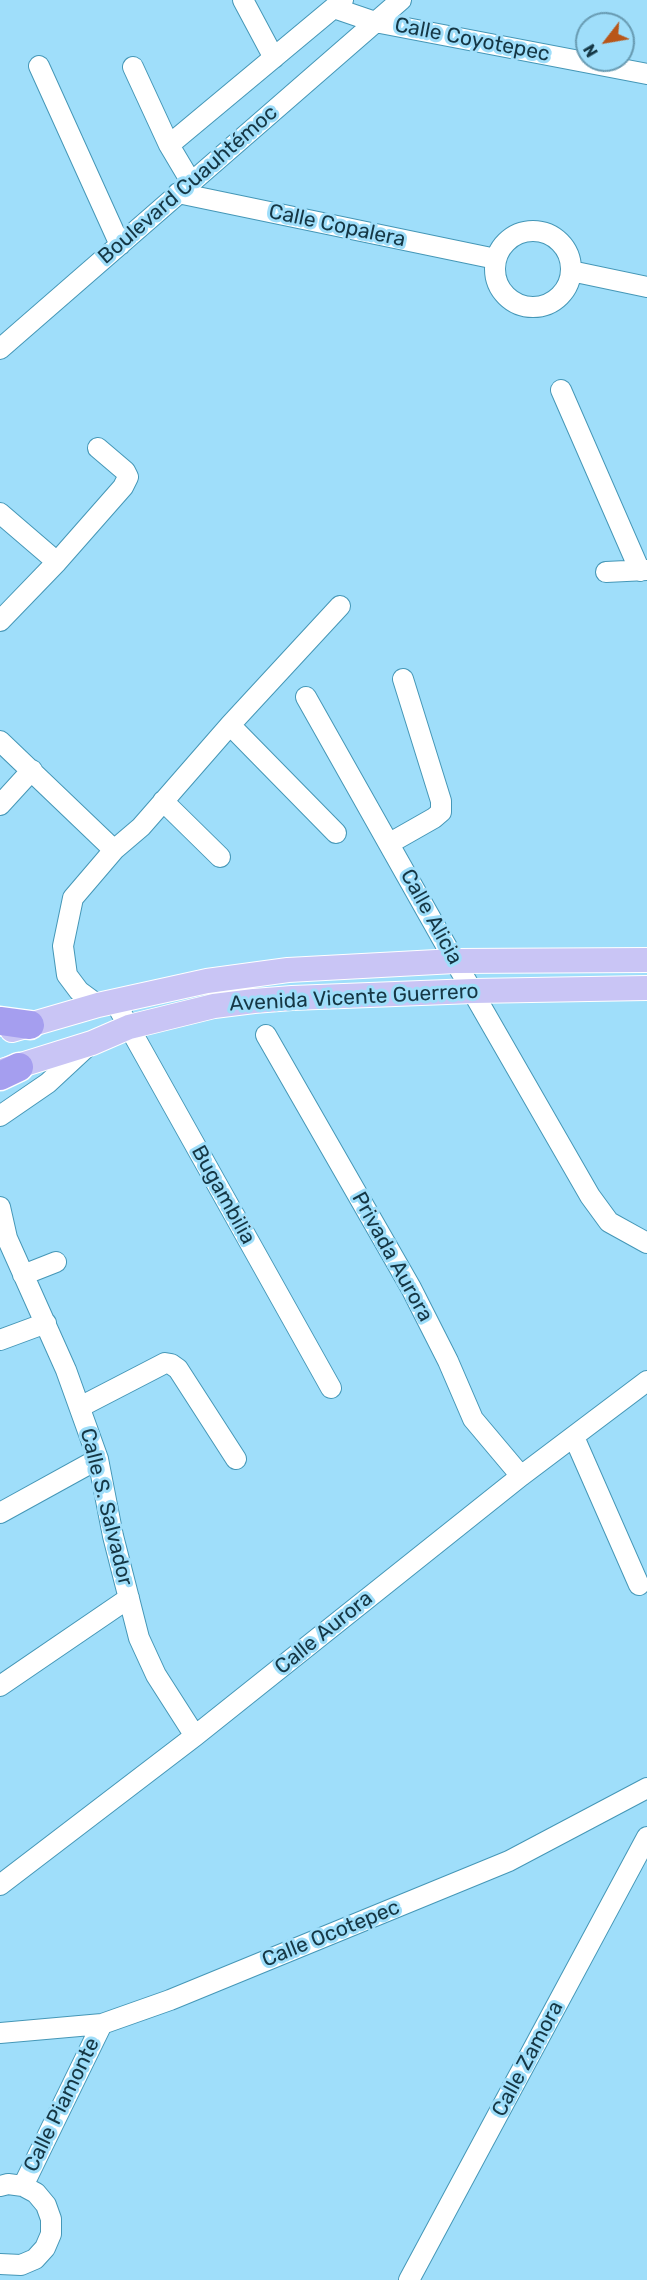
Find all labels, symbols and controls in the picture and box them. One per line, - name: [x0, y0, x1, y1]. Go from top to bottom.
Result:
- north arrow: [575, 12, 635, 72]
- street label: Calle Coyotepec: [392, 13, 552, 67]
- text: N: [580, 41, 602, 60]
- street label: Boulevard Cuauhtémoc: [93, 100, 283, 270]
- street label: Calle Copalera: [266, 199, 408, 253]
- street label: Calle Alicia: [394, 865, 468, 969]
- street label: Avenida Vicente Guerrero: [229, 979, 479, 1017]
- street label: Bugambilia: [186, 1141, 260, 1249]
- street label: Privada Aurora: [346, 1188, 438, 1326]
- street label: Calle S. Salvador: [74, 1426, 138, 1588]
- street label: Calle Aurora: [270, 1586, 378, 1680]
- street label: Calle Ocotepec: [258, 1895, 404, 1973]
- street label: Calle Zamora: [487, 1997, 569, 2121]
- street label: Calle Piamonte: [19, 2034, 105, 2176]

